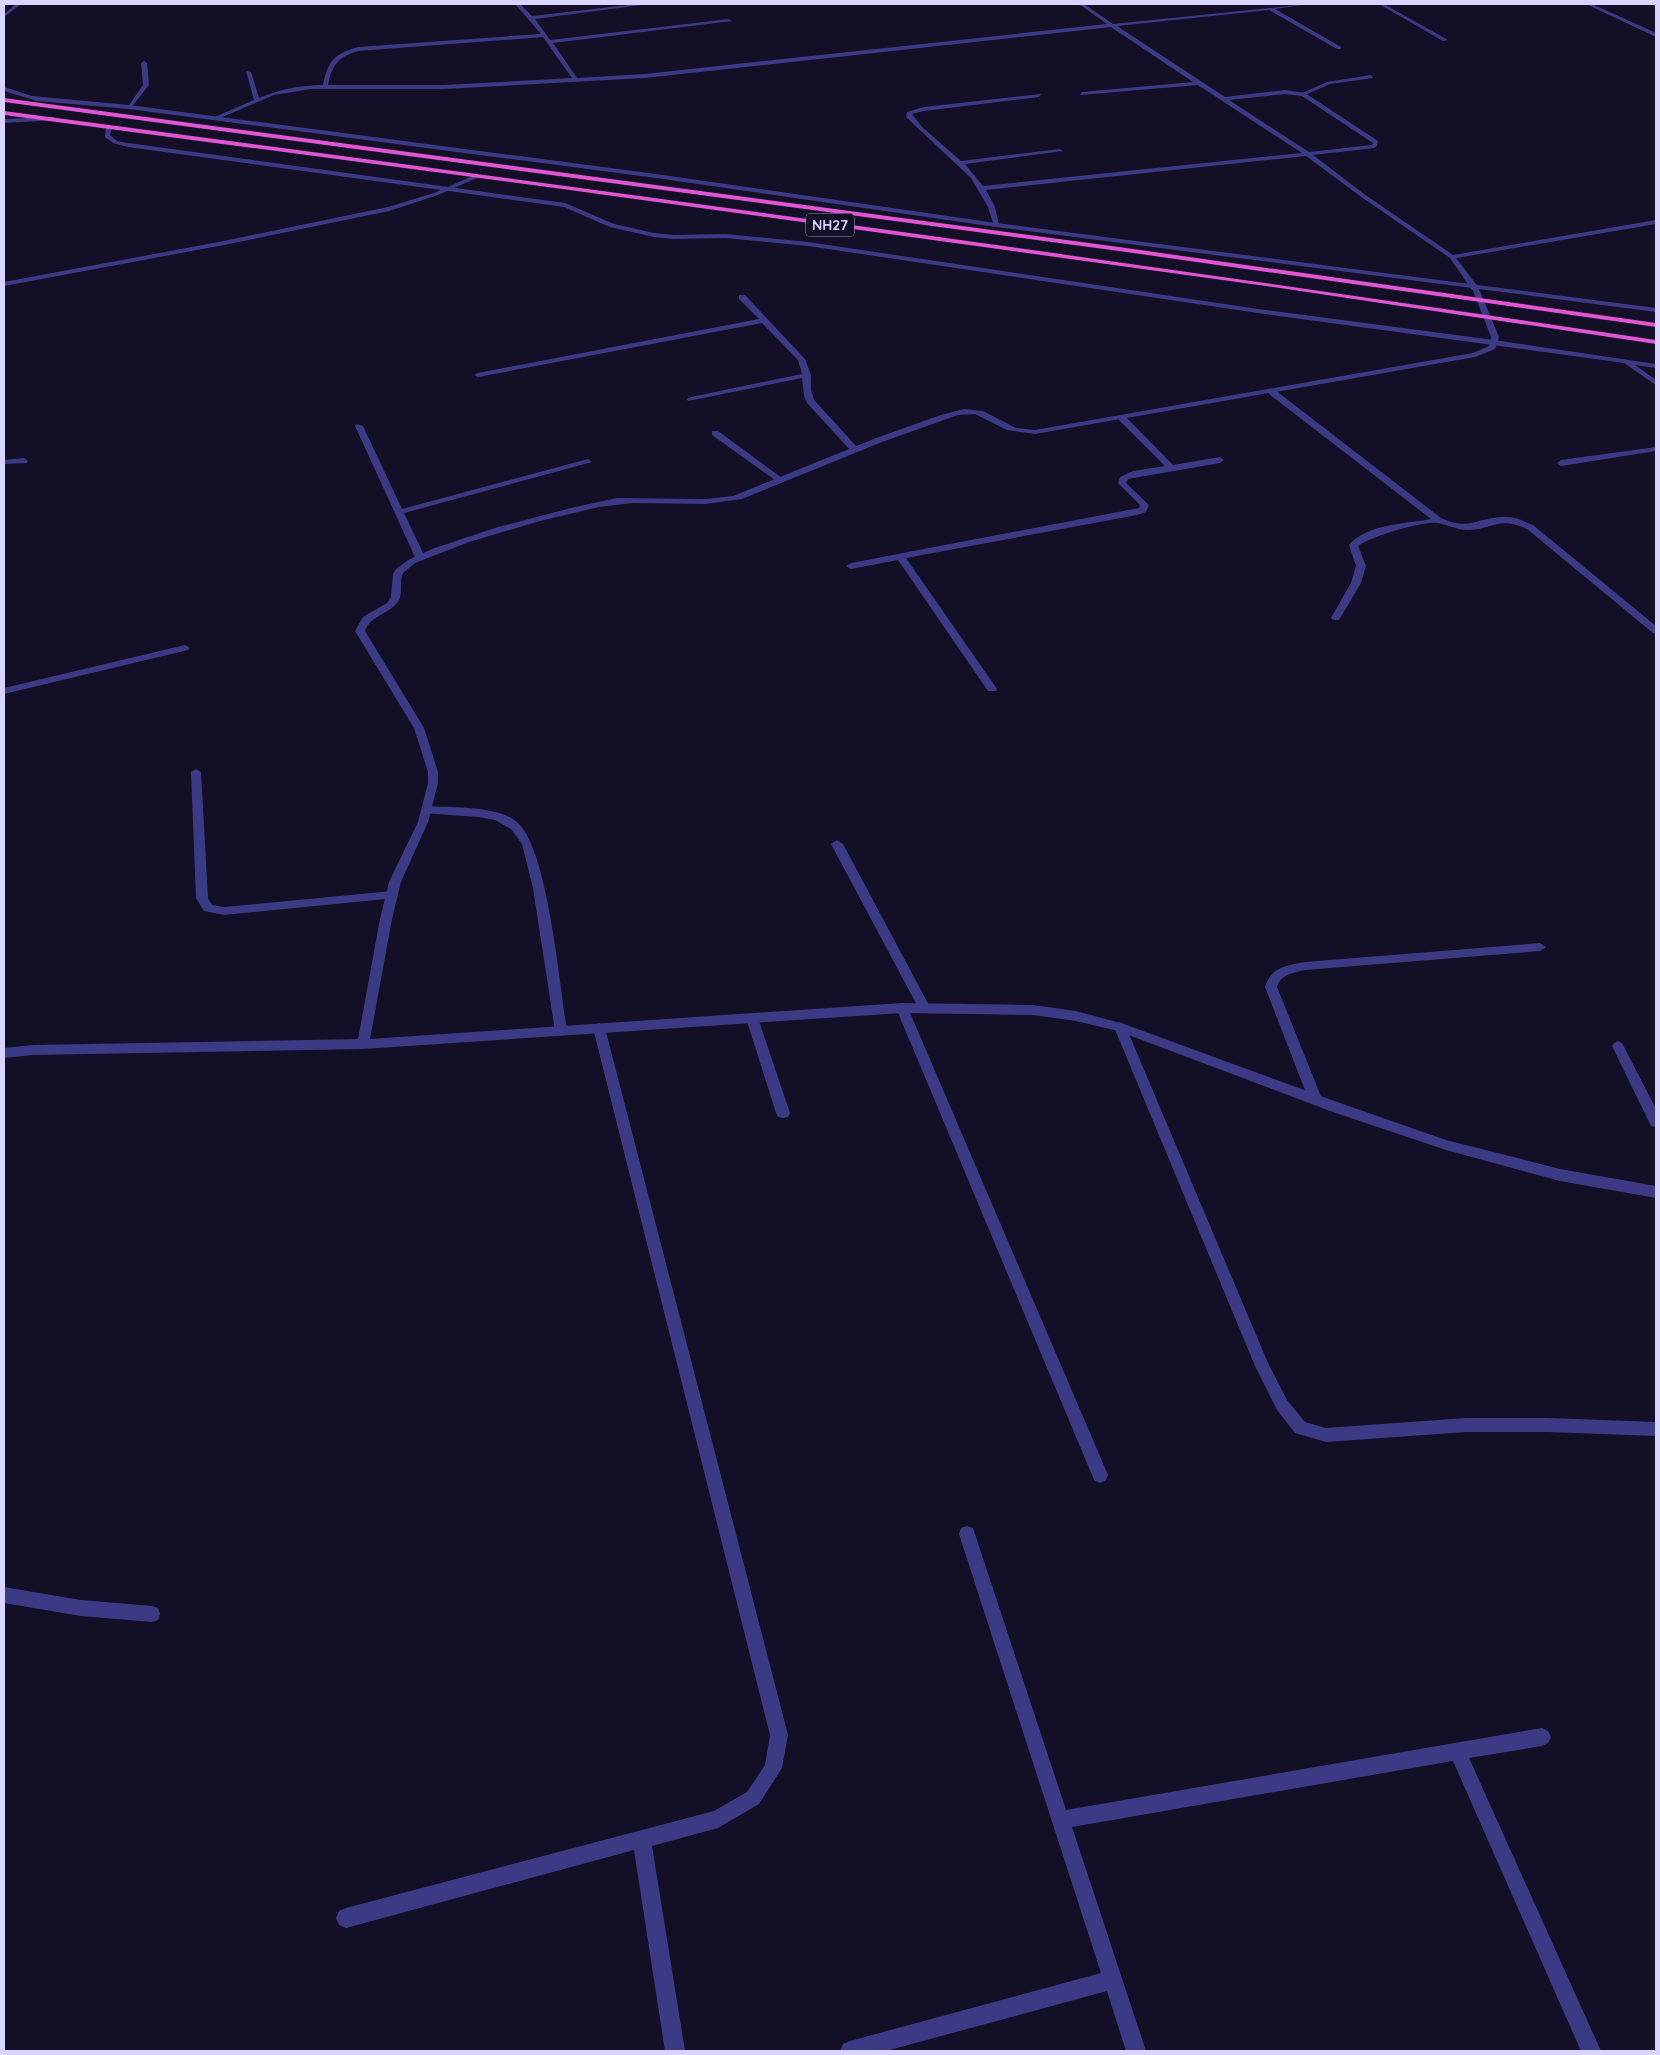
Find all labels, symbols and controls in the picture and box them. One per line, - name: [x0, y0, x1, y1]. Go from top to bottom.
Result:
- road number: NH27: [806, 214, 854, 236]

